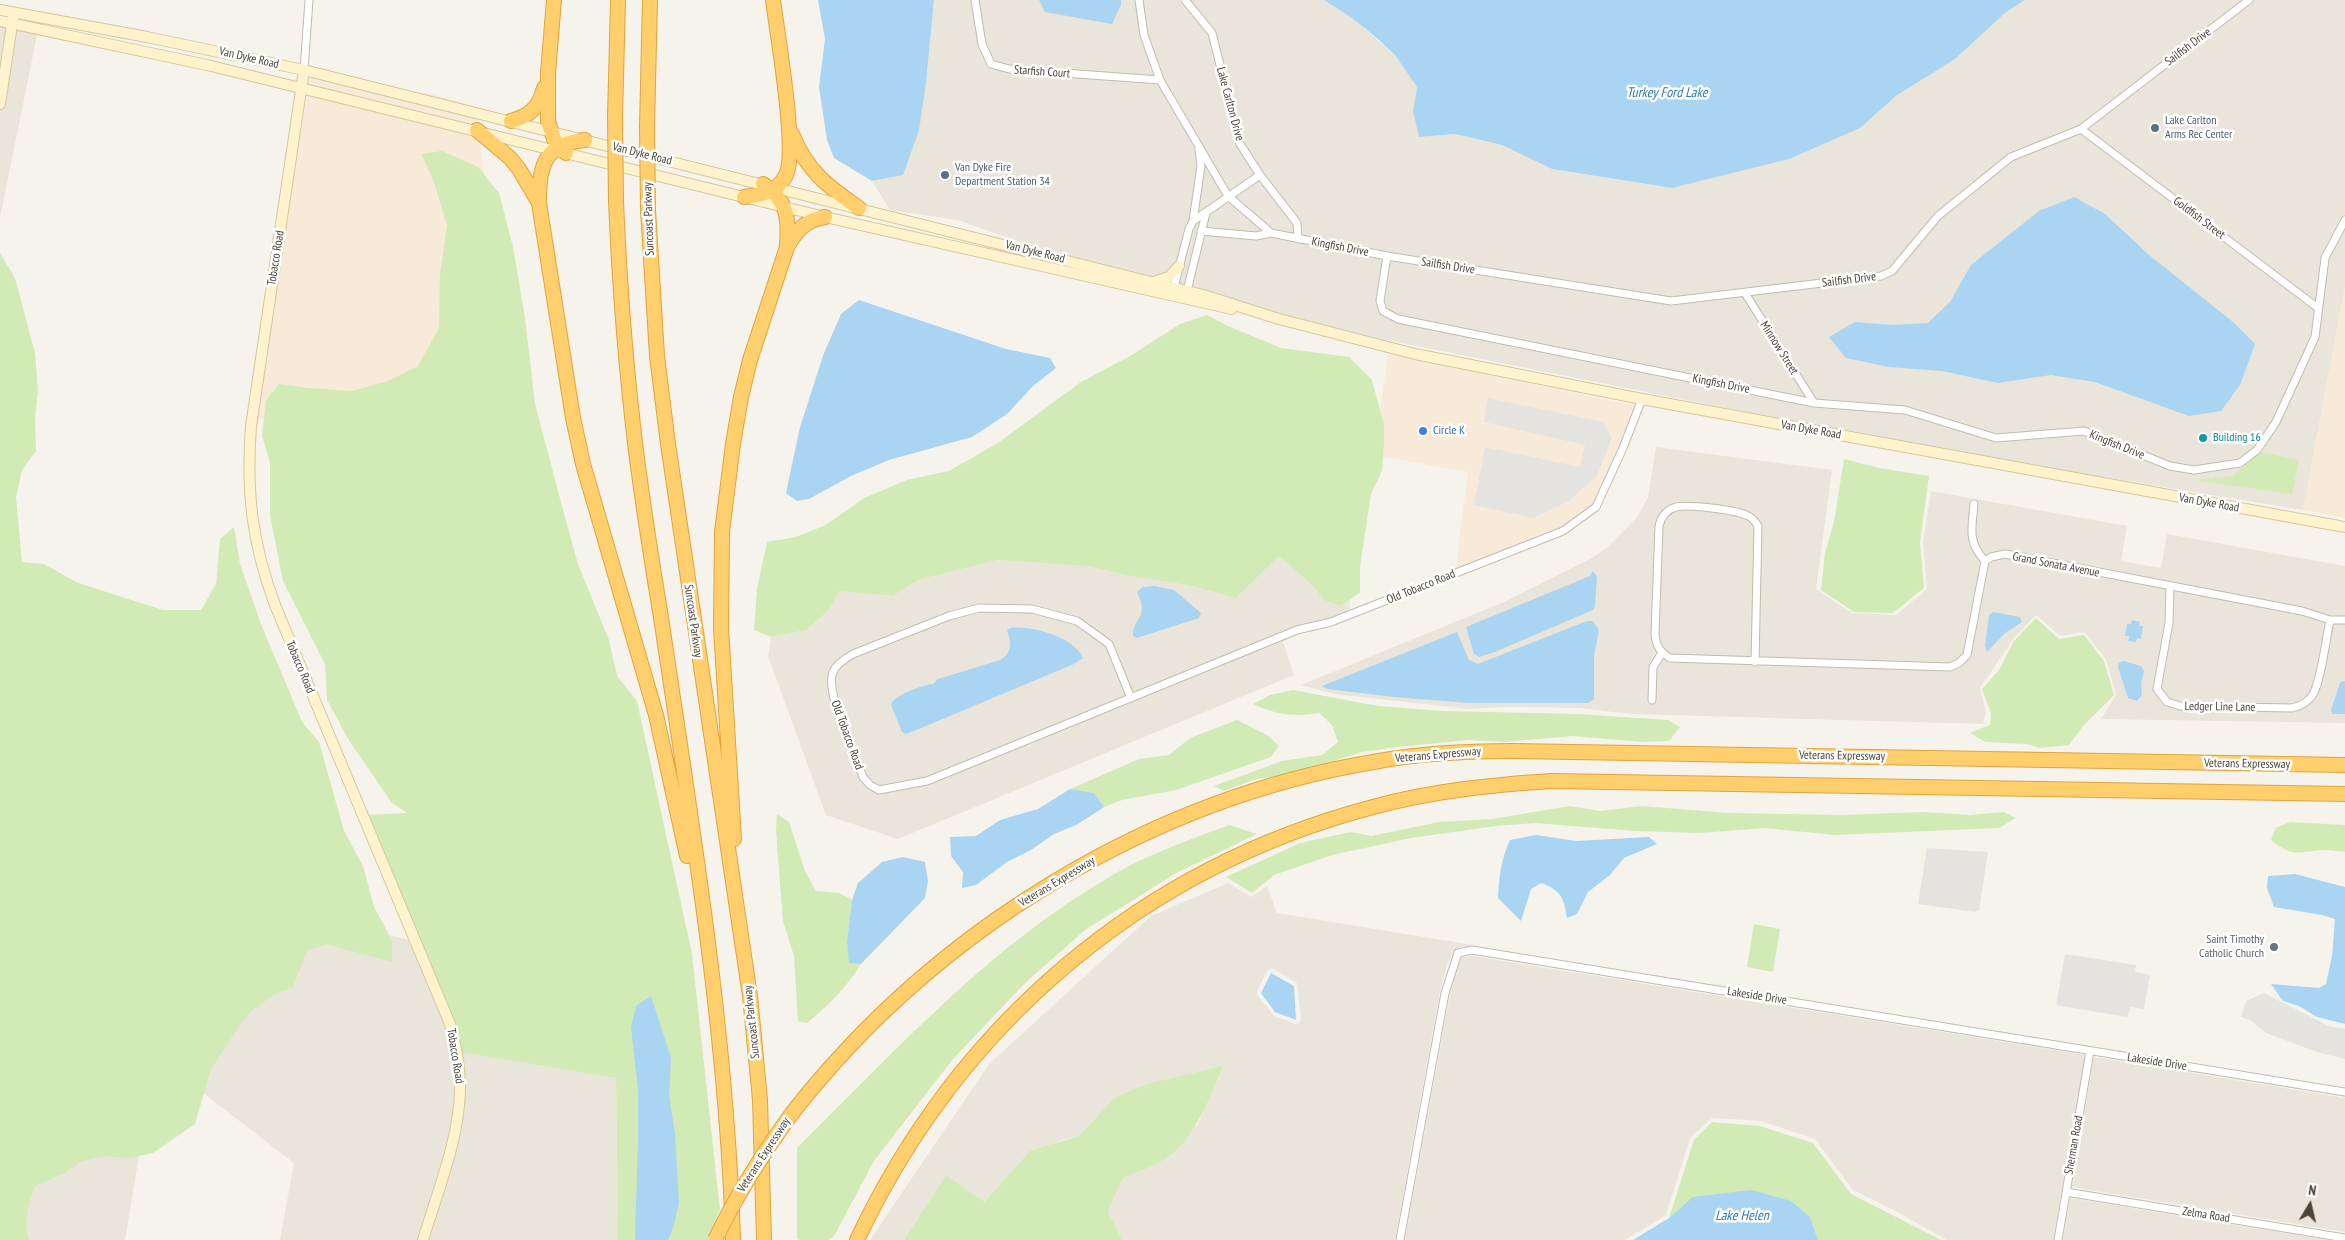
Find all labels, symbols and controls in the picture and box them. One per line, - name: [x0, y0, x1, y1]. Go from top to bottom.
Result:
- street label: Sailfish Drive: [2162, 25, 2214, 69]
- street label: Van Dyke Road: [218, 44, 280, 72]
- street label: Starfish Court: [1014, 63, 1070, 81]
- street label: Lake Carlton Drive: [1213, 65, 1247, 143]
- water label: Turkey Ford Lake: [1626, 85, 1708, 101]
- place label: Lake Carlton Arms Rec Center: [2165, 114, 2232, 142]
- marker: Lake Carlton Arms Rec Center: [2149, 122, 2161, 134]
- street label: Van Dyke Road: [611, 140, 673, 168]
- place label: Van Dyke Fire Department Station 34: [955, 161, 1050, 189]
- marker: Van Dyke Fire Department Station 34: [939, 169, 951, 181]
- street label: Suncoast Parkway: [641, 182, 657, 256]
- street label: Goldfish Street: [2170, 194, 2228, 242]
- street label: Tobacco Road: [265, 229, 287, 287]
- street label: Kingfish Drive: [1310, 234, 1370, 260]
- street label: Van Dyke Road: [1004, 238, 1066, 266]
- street label: Sailfish Drive: [1420, 255, 1476, 277]
- street label: Sailfish Drive: [1821, 270, 1877, 290]
- street label: Minnow Street: [1757, 319, 1801, 377]
- street label: Kingfish Drive: [1691, 371, 1751, 397]
- street label: Van Dyke Road: [1780, 418, 1842, 442]
- place label: Circle K: [1433, 424, 1465, 438]
- marker: Circle K: [1417, 425, 1429, 437]
- street label: Kingfish Drive: [2087, 427, 2147, 463]
- place label: Building 16: [2213, 431, 2261, 445]
- marker: Building 16: [2197, 432, 2209, 444]
- street label: Van Dyke Road: [2178, 491, 2240, 515]
- street label: Grand Sonata Avenue: [2011, 550, 2101, 580]
- street label: Old Tobacco Road: [1385, 567, 1457, 607]
- street label: Suncoast Parkway: [681, 583, 705, 659]
- street label: Tobacco Road: [282, 639, 318, 695]
- street label: Old Tobacco Road: [828, 698, 866, 772]
- street label: Ledger Line Lane: [2184, 699, 2256, 715]
- street label: Veterans Expressway: [1394, 744, 1482, 766]
- street label: Veterans Expressway: [1799, 748, 1885, 764]
- street label: Veterans Expressway: [2204, 756, 2290, 772]
- street label: Veterans Expressway: [1016, 854, 1098, 910]
- place label: Saint Timothy Catholic Church: [2199, 933, 2264, 961]
- marker: Saint Timothy Catholic Church: [2268, 941, 2280, 953]
- street label: Lakeside Drive: [1726, 984, 1788, 1008]
- street label: Suncoast Parkway: [741, 985, 763, 1059]
- street label: Tobacco Road: [444, 1027, 466, 1085]
- street label: Lakeside Drive: [2126, 1050, 2188, 1074]
- street label: Sherman Road: [2062, 1114, 2086, 1176]
- street label: Veterans Expressway: [735, 1115, 793, 1195]
- north arrow: [2285, 1180, 2335, 1230]
- text: N: [2307, 1181, 2317, 1200]
- street label: Zelma Road: [2181, 1204, 2231, 1226]
- water label: Lake Helen: [1715, 1208, 1769, 1224]

